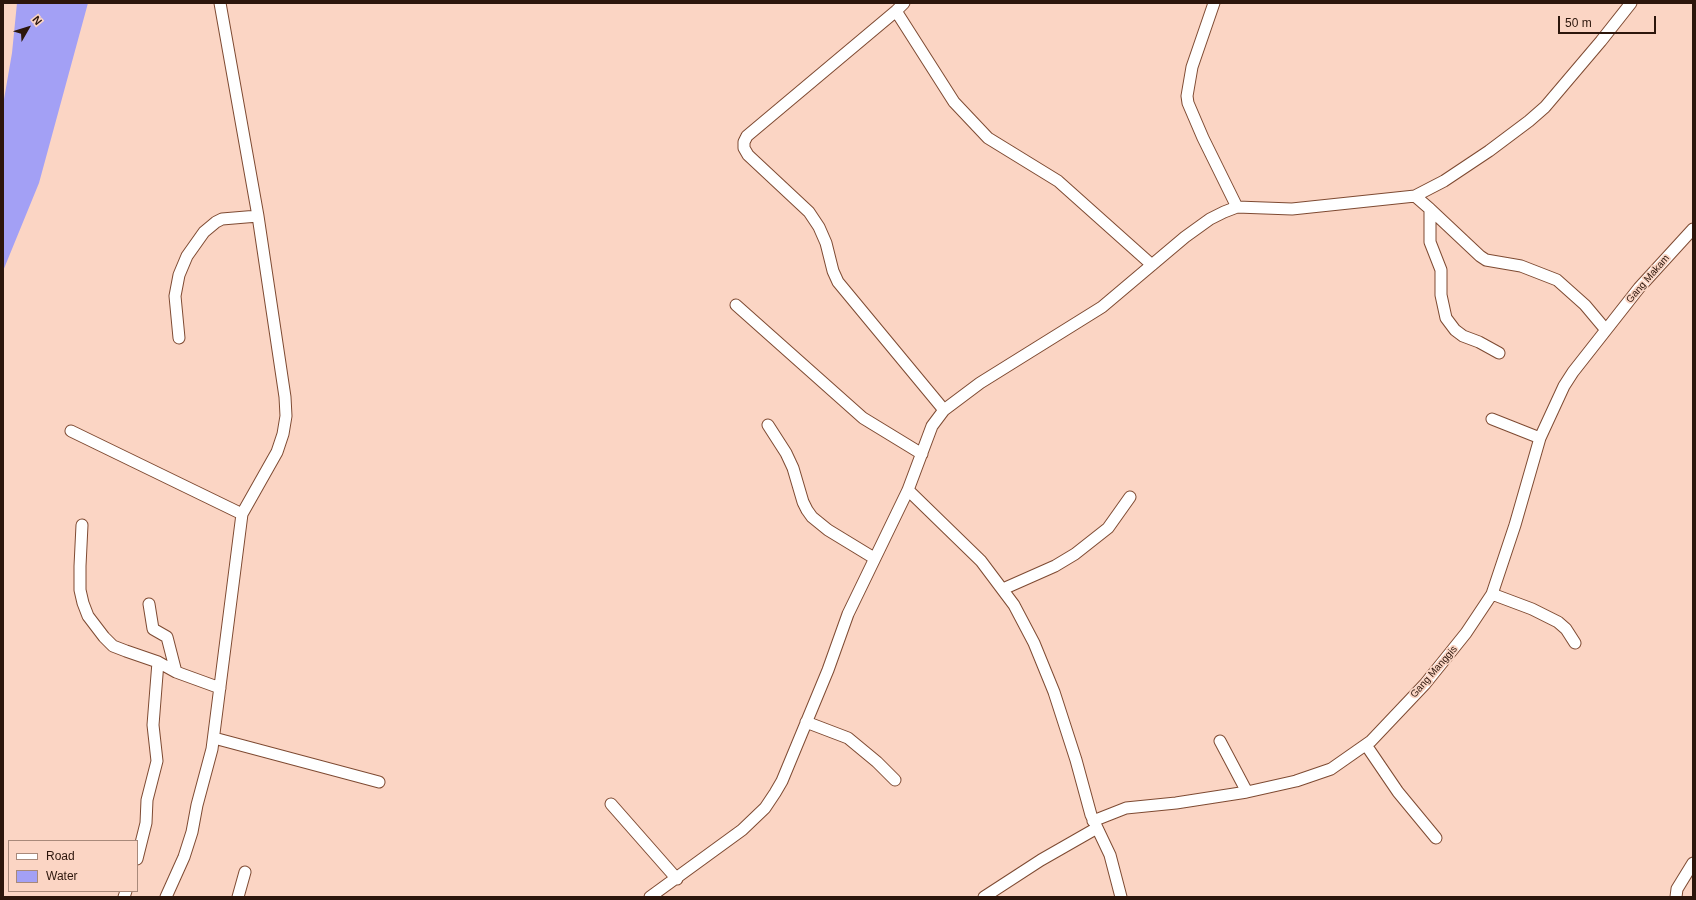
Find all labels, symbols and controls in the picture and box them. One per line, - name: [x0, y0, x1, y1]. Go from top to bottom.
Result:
- north arrow: [8, 8, 48, 48]
- scale bar: [1560, 8, 1658, 34]
- text: N: [30, 14, 44, 27]
- text: 50 m: [1565, 16, 1592, 30]
- street label: Gang Makam: [1624, 252, 1672, 306]
- street label: Gang Manggis: [1408, 644, 1460, 700]
- legend: [8, 840, 138, 892]
- text: Road: [46, 849, 75, 863]
- text: Water: [46, 869, 78, 883]

